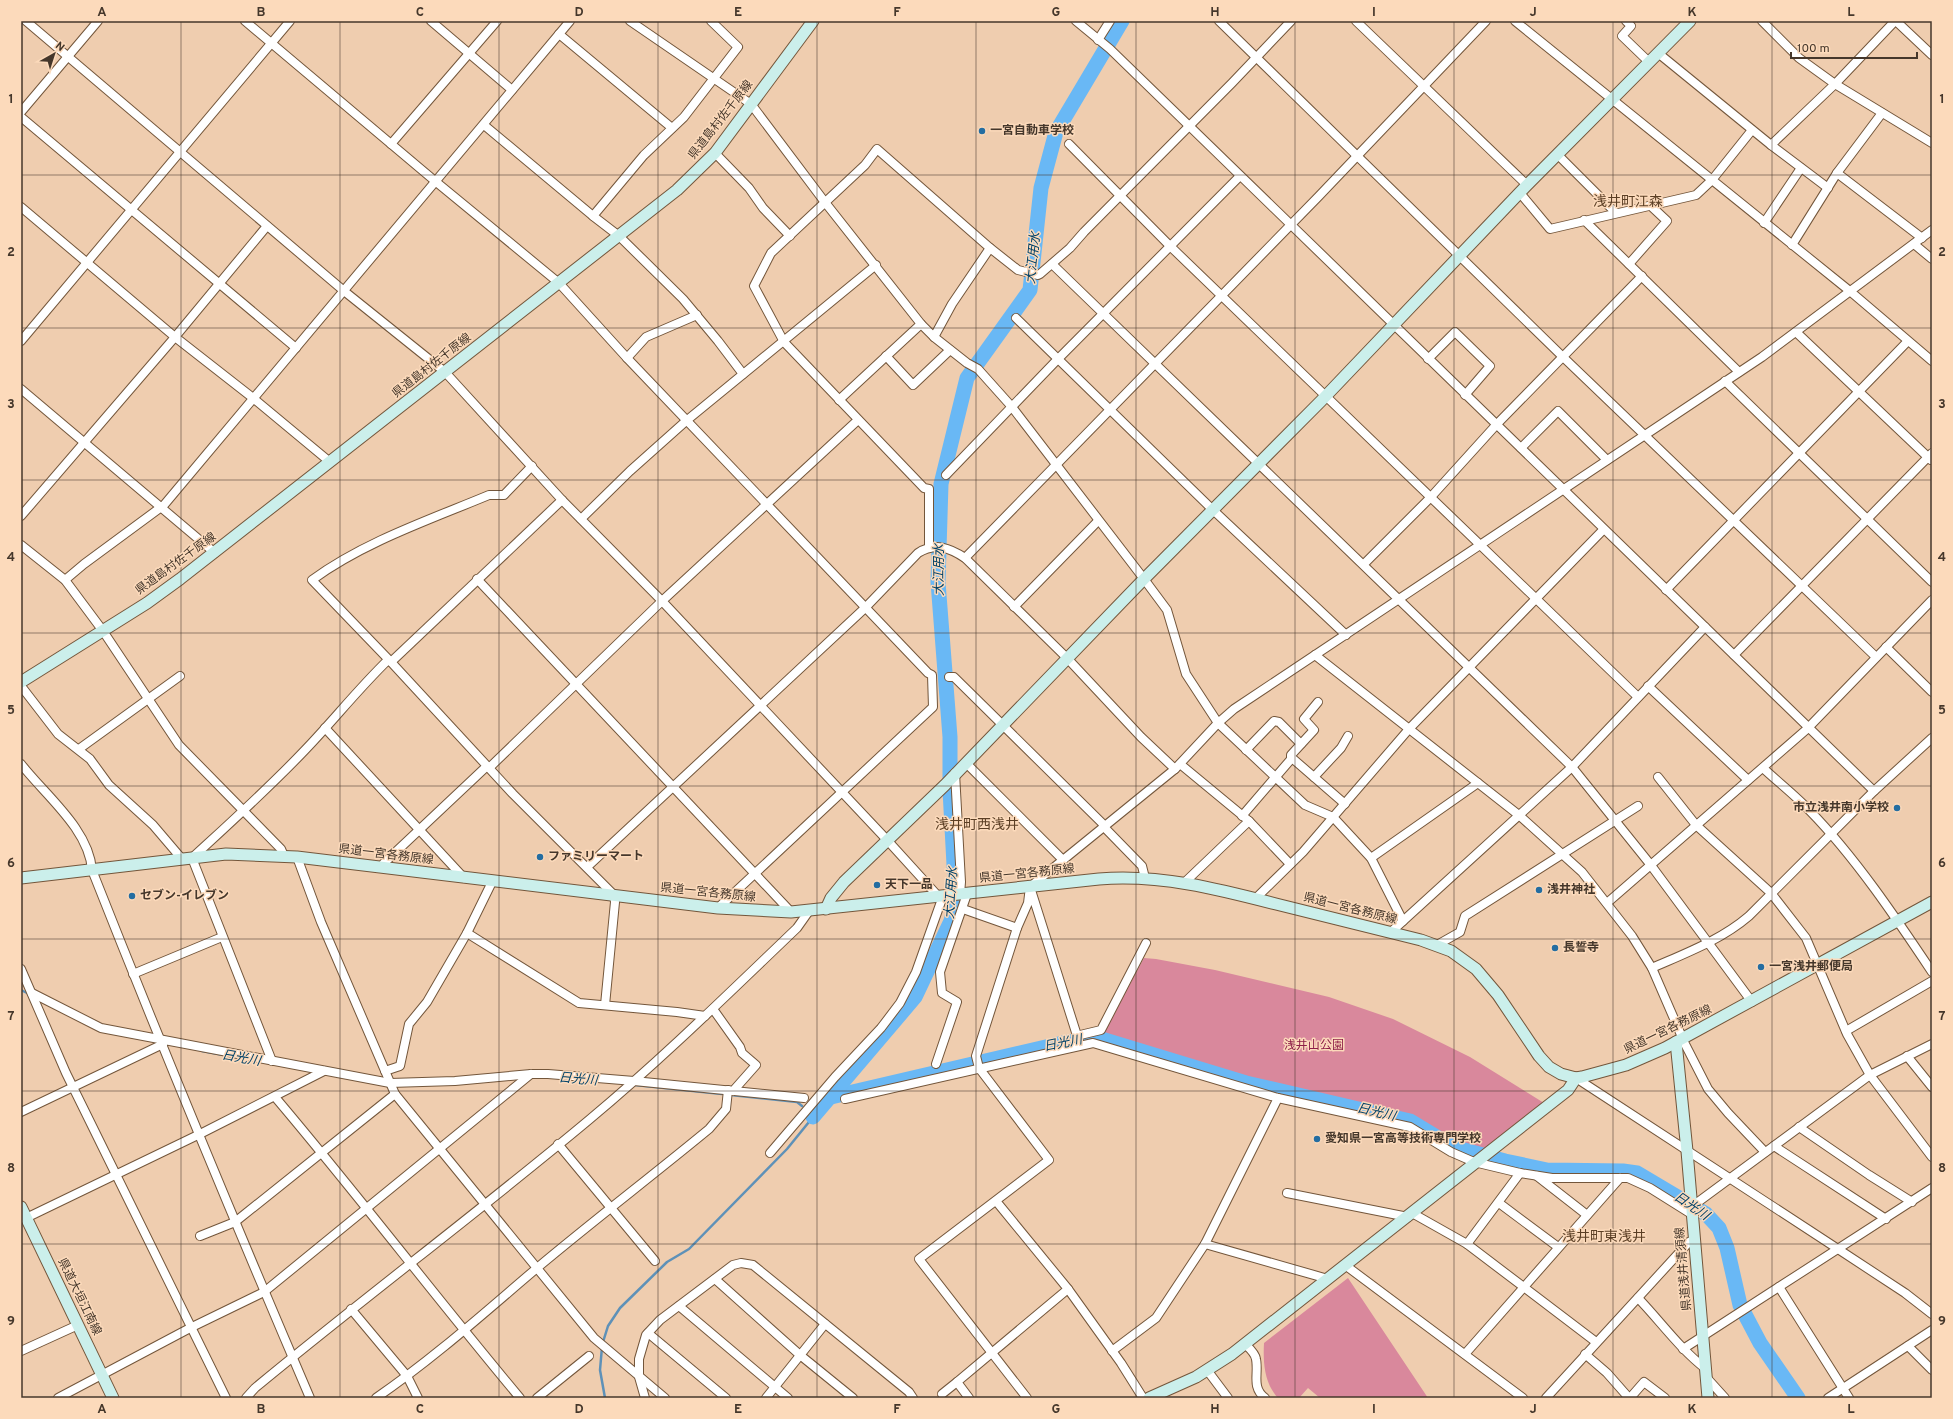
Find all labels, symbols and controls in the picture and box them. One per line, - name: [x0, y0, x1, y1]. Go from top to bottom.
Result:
- text: A: [97, 5, 107, 21]
- text: B: [257, 5, 266, 21]
- text: C: [416, 5, 424, 21]
- text: D: [574, 5, 584, 21]
- text: E: [734, 5, 742, 21]
- text: F: [893, 5, 901, 21]
- text: G: [1052, 5, 1061, 21]
- text: H: [1210, 5, 1220, 21]
- text: I: [1372, 5, 1376, 21]
- text: J: [1529, 5, 1537, 21]
- text: K: [1687, 5, 1697, 21]
- text: L: [1847, 5, 1855, 21]
- north arrow: [34, 34, 74, 74]
- scale bar: [1791, 34, 1917, 60]
- text: N: [52, 39, 67, 55]
- text: 100 m: [1797, 41, 1830, 57]
- street label: 県道島村佐千原線: [685, 77, 757, 163]
- text: 1: [8, 92, 14, 108]
- text: 1: [1939, 92, 1945, 108]
- place label: 一宮自動車学校: [990, 123, 1074, 139]
- marker: 一宮自動車学校: [977, 126, 987, 136]
- district label: 浅井町江森: [1593, 193, 1663, 211]
- water label: 大江用水: [1023, 229, 1045, 285]
- text: 2: [7, 245, 15, 261]
- text: 2: [1938, 245, 1946, 261]
- street label: 県道島村佐千原線: [389, 330, 475, 402]
- text: 3: [7, 397, 15, 413]
- text: 3: [1938, 397, 1946, 413]
- street label: 県道島村佐千原線: [132, 529, 220, 599]
- water label: 大江用水: [932, 542, 948, 596]
- text: 4: [7, 550, 15, 566]
- text: 4: [1938, 550, 1946, 566]
- text: 5: [7, 703, 15, 719]
- text: 5: [1938, 703, 1946, 719]
- place label: 市立浅井南小学校: [1793, 800, 1889, 816]
- marker: 市立浅井南小学校: [1892, 803, 1902, 813]
- district label: 浅井町西浅井: [935, 816, 1019, 834]
- street label: 県道一宮各務原線: [337, 841, 435, 869]
- place label: ファミリーマート: [548, 849, 644, 865]
- marker: ファミリーマート: [535, 852, 545, 862]
- text: 6: [7, 856, 15, 872]
- text: 6: [1938, 856, 1946, 872]
- street label: 県道一宮各務原線: [978, 861, 1076, 887]
- water label: 大江用水: [942, 865, 962, 920]
- place label: 天下一品: [885, 877, 933, 893]
- street label: 県道一宮各務原線: [659, 880, 757, 906]
- marker: 天下一品: [872, 880, 882, 890]
- place label: 浅井神社: [1547, 882, 1595, 898]
- marker: 浅井神社: [1534, 885, 1544, 895]
- place label: セブン-イレブン: [140, 888, 229, 904]
- street label: 県道一宮各務原線: [1301, 890, 1399, 928]
- marker: セブン-イレブン: [127, 891, 137, 901]
- place label: 長誓寺: [1563, 940, 1599, 956]
- marker: 長誓寺: [1550, 943, 1560, 953]
- place label: 一宮浅井郵便局: [1769, 959, 1853, 975]
- marker: 一宮浅井郵便局: [1756, 962, 1766, 972]
- street label: 県道一宮各務原線: [1621, 1002, 1715, 1058]
- text: 7: [8, 1009, 15, 1025]
- text: 7: [1939, 1009, 1946, 1025]
- water label: 日光川: [1042, 1032, 1086, 1056]
- park label: 浅井山公園: [1284, 1038, 1344, 1054]
- water label: 日光川: [220, 1048, 264, 1071]
- water label: 日光川: [558, 1070, 600, 1090]
- water label: 日光川: [1355, 1101, 1399, 1126]
- place label: 愛知県一宮高等技術専門学校: [1325, 1131, 1481, 1147]
- marker: 愛知県一宮高等技術専門学校: [1312, 1134, 1322, 1144]
- text: 8: [7, 1161, 15, 1177]
- text: 8: [1938, 1161, 1946, 1177]
- water label: 日光川: [1670, 1189, 1713, 1226]
- street label: 県道浅井清須線: [1672, 1226, 1696, 1312]
- district label: 浅井町東浅井: [1562, 1228, 1646, 1246]
- street label: 県道大垣江南線: [53, 1256, 105, 1338]
- text: 9: [7, 1314, 15, 1330]
- text: 9: [1938, 1314, 1946, 1330]
- text: A: [97, 1402, 107, 1418]
- text: B: [257, 1402, 266, 1418]
- text: C: [416, 1402, 424, 1418]
- text: D: [574, 1402, 584, 1418]
- text: E: [734, 1402, 742, 1418]
- text: F: [893, 1402, 901, 1418]
- text: G: [1052, 1402, 1061, 1418]
- text: H: [1210, 1402, 1220, 1418]
- text: I: [1372, 1402, 1376, 1418]
- text: J: [1529, 1402, 1537, 1418]
- text: K: [1687, 1402, 1697, 1418]
- text: L: [1847, 1402, 1855, 1418]

